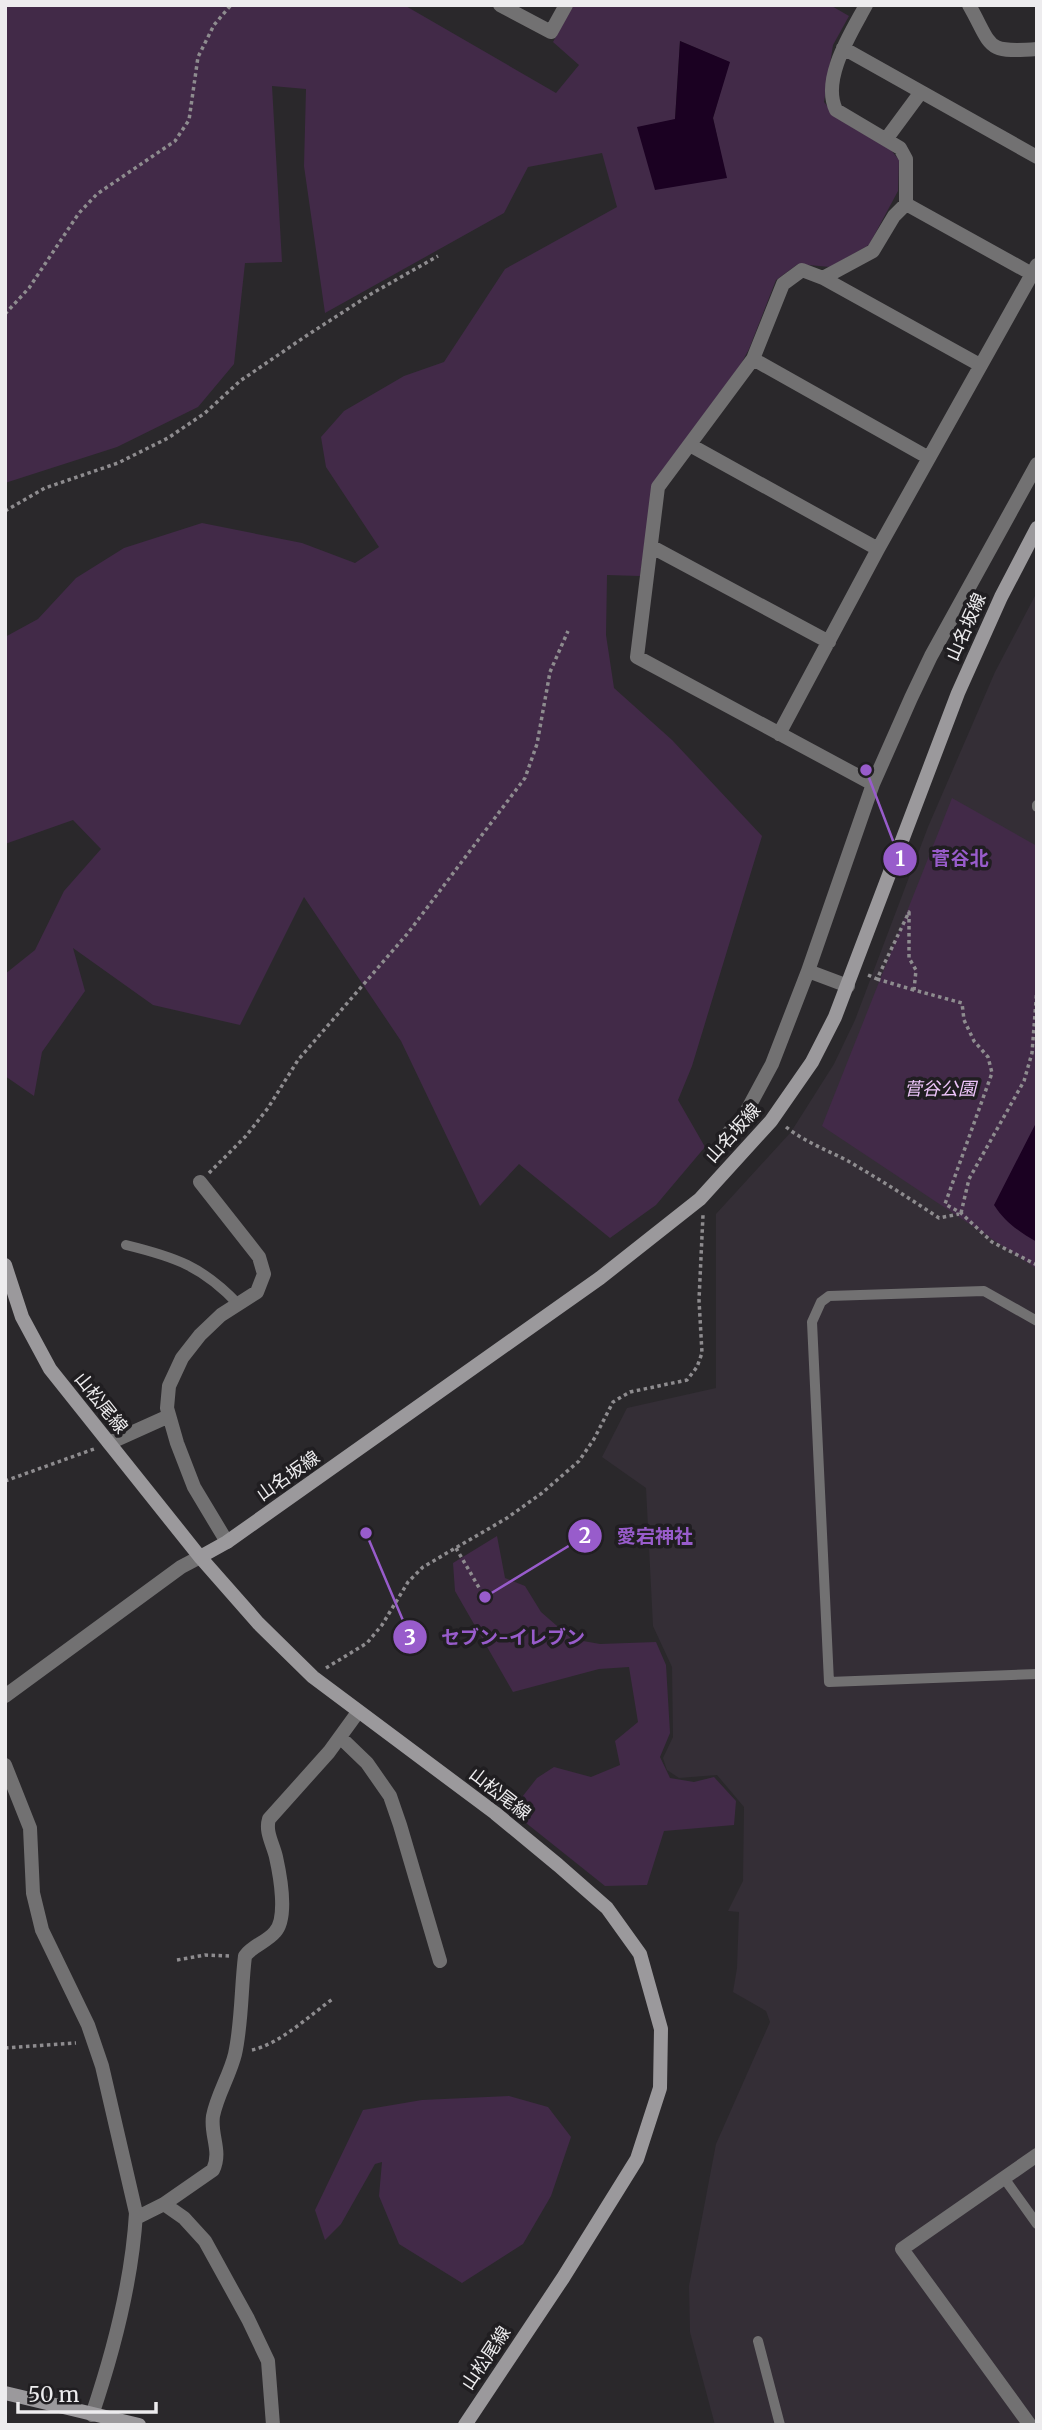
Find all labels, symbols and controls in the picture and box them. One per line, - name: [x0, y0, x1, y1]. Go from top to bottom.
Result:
- street label: 山名坂線: [940, 589, 991, 664]
- callout: 菅谷北: [882, 839, 1002, 879]
- text: 1: [895, 845, 905, 872]
- text: 菅谷北: [931, 846, 989, 870]
- park label: 菅谷公園: [904, 1077, 979, 1100]
- street label: 山名坂線: [700, 1098, 765, 1167]
- street label: 山松尾線: [70, 1367, 133, 1438]
- street label: 山名坂線: [252, 1446, 324, 1506]
- callout: 愛宕神社: [568, 1516, 707, 1556]
- text: 2: [579, 1522, 591, 1549]
- text: 愛宕神社: [617, 1524, 693, 1548]
- callout: セブン-イレブン: [392, 1617, 599, 1657]
- text: 3: [404, 1624, 416, 1651]
- text: セブン-イレブン: [441, 1625, 585, 1649]
- street label: 山松尾線: [465, 1762, 536, 1825]
- street label: 山松尾線: [456, 2321, 515, 2394]
- scale bar: [18, 2370, 156, 2414]
- text: 50 m: [28, 2381, 79, 2408]

